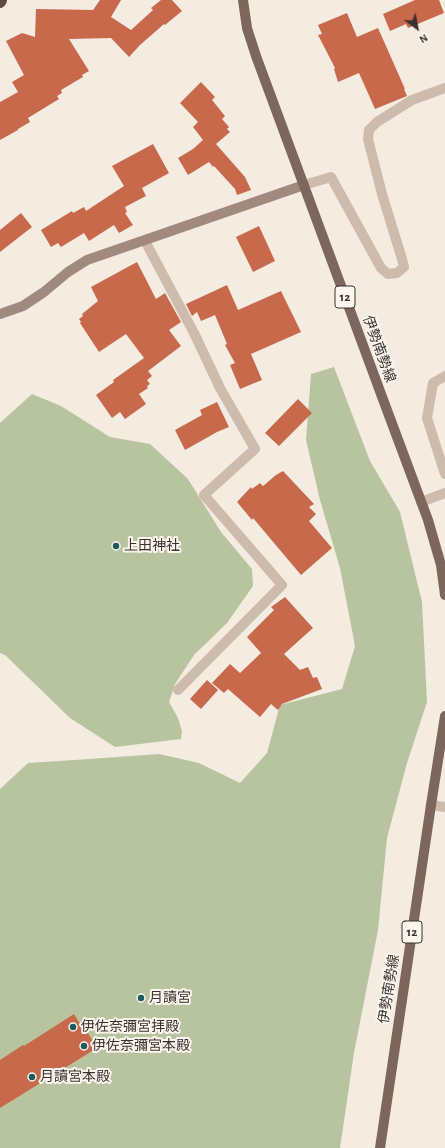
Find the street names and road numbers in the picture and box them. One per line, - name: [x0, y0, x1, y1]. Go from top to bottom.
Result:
- road number: 12: [335, 286, 355, 308]
- street label: 伊勢南勢線: [359, 313, 399, 385]
- road number: 12: [402, 921, 422, 943]
- street label: 伊勢南勢線: [375, 953, 403, 1025]

